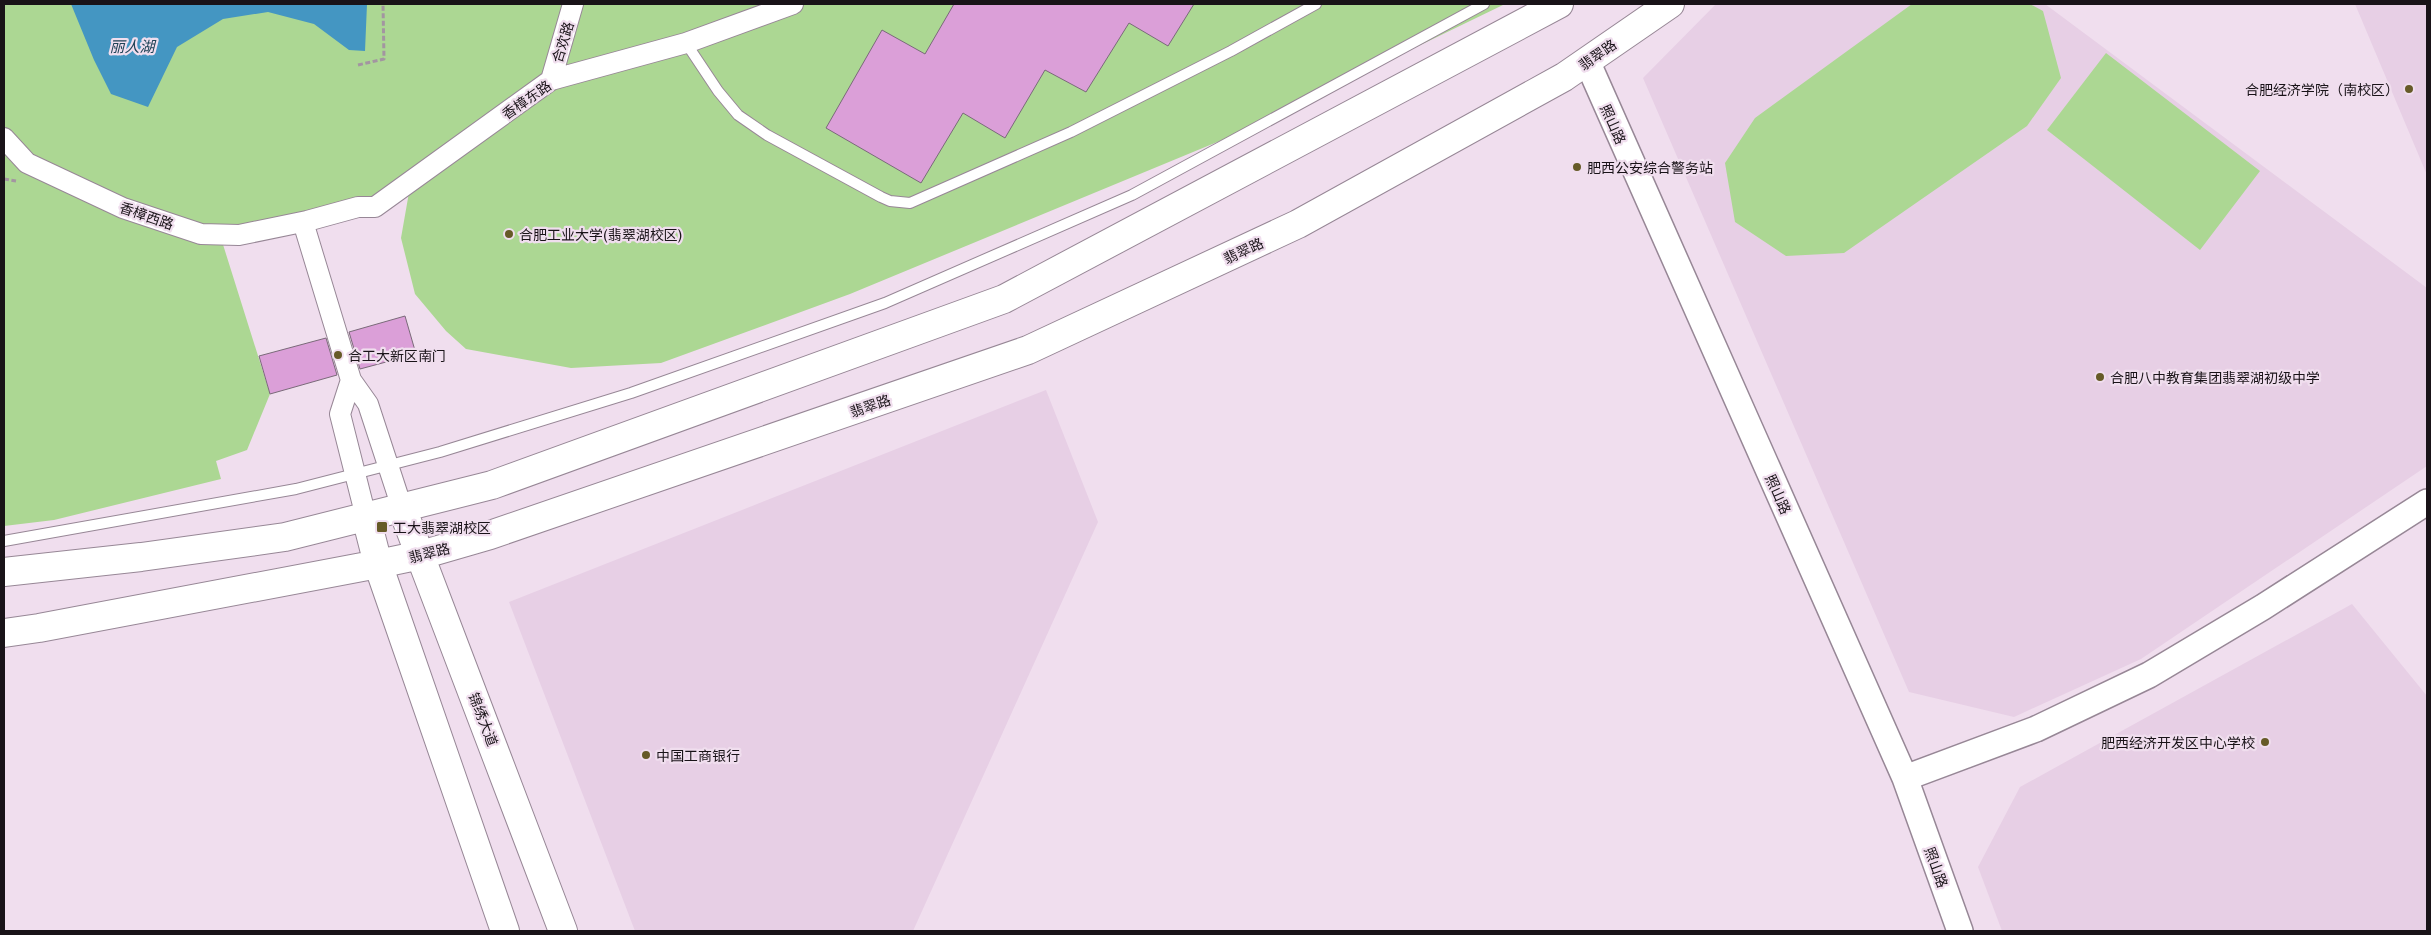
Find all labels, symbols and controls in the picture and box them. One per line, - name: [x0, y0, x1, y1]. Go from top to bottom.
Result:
- street label: 合欢路: [546, 19, 578, 65]
- water label: 丽人湖: [109, 34, 156, 57]
- street label: 翡翠路: [1574, 34, 1620, 74]
- street label: 香樟东路: [497, 75, 555, 123]
- place label: 合肥经济学院（南校区）: [2245, 79, 2399, 99]
- marker: 合肥经济学院（南校区）: [2403, 83, 2415, 95]
- street label: 照山路: [1596, 101, 1632, 147]
- place label: 肥西公安综合警务站: [1587, 157, 1713, 177]
- marker: 肥西公安综合警务站: [1571, 161, 1583, 173]
- street label: 香樟西路: [117, 196, 177, 234]
- place label: 合肥工业大学(翡翠湖校区): [519, 224, 682, 244]
- marker: 合肥工业大学(翡翠湖校区): [503, 228, 515, 240]
- street label: 翡翠路: [1220, 232, 1266, 268]
- place label: 合工大新区南门: [348, 345, 446, 365]
- marker: 合工大新区南门: [332, 349, 344, 361]
- place label: 合肥八中教育集团翡翠湖初级中学: [2110, 367, 2320, 387]
- marker: 合肥八中教育集团翡翠湖初级中学: [2094, 371, 2106, 383]
- street label: 翡翠路: [847, 389, 893, 421]
- street label: 照山路: [1761, 471, 1797, 517]
- place label: 工大翡翠湖校区: [393, 517, 491, 537]
- marker: 工大翡翠湖校区: [375, 520, 389, 534]
- street label: 翡翠路: [406, 537, 452, 567]
- street label: 锦绣大道: [465, 689, 503, 749]
- place label: 肥西经济开发区中心学校: [2101, 732, 2255, 752]
- marker: 肥西经济开发区中心学校: [2259, 736, 2271, 748]
- place label: 中国工商银行: [656, 745, 740, 765]
- marker: 中国工商银行: [640, 749, 652, 761]
- street label: 照山路: [1920, 844, 1954, 890]

